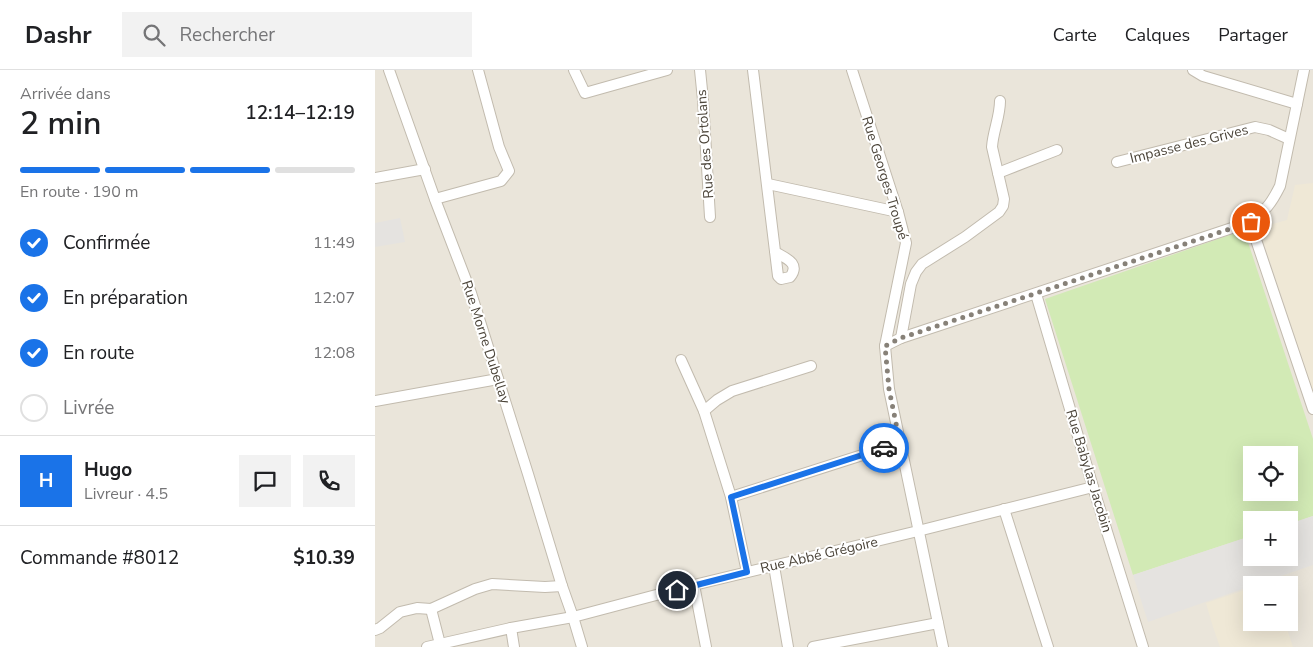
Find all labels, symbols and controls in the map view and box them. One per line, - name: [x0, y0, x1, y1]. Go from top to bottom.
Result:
- search box: [122, 12, 472, 57]
- text: Dashr: [25, 19, 92, 51]
- icon: search: [140, 21, 168, 49]
- text: Rechercher: [180, 22, 275, 48]
- text: Carte: [1053, 23, 1097, 47]
- text: Calques: [1125, 23, 1190, 47]
- text: Partager: [1218, 23, 1288, 47]
- text: Arrivée dans: [20, 83, 111, 105]
- street label: Rue des Ortolans: [692, 89, 718, 199]
- text: 12:14–12:19: [245, 100, 355, 126]
- text: 2 min: [20, 102, 102, 145]
- street label: Rue Georges Troupé: [857, 114, 913, 242]
- street label: Impasse des Grives: [1128, 120, 1250, 168]
- text: En route · 190 m: [20, 181, 139, 203]
- pin: [1230, 201, 1272, 243]
- icon: bag: [1237, 208, 1265, 236]
- icon: check: [20, 229, 48, 257]
- text: Confirmée: [63, 230, 150, 256]
- text: 11:49: [313, 232, 355, 254]
- street label: Rue Morne Dubellay: [457, 278, 515, 407]
- icon: check: [20, 284, 48, 312]
- text: En préparation: [63, 285, 188, 311]
- text: 12:07: [313, 287, 355, 309]
- icon: check: [20, 339, 48, 367]
- text: En route: [63, 340, 134, 366]
- text: 12:08: [313, 342, 355, 364]
- text: Livrée: [63, 395, 114, 421]
- street label: Rue Babylas Jacobin: [1061, 407, 1117, 535]
- courier: [859, 423, 909, 473]
- icon: car: [870, 434, 898, 462]
- map controls: [1243, 446, 1298, 631]
- button: locate: [1243, 446, 1298, 501]
- button: chat: [239, 455, 291, 507]
- button: phone: [303, 455, 355, 507]
- text: Hugo: [84, 457, 132, 483]
- text: H: [39, 468, 53, 494]
- text: Livreur · 4.5: [84, 483, 168, 505]
- button: +: [1243, 511, 1298, 566]
- street label: Rue Abbé Grégoire: [758, 532, 880, 578]
- text: Commande #8012: [20, 545, 179, 571]
- text: $10.39: [293, 545, 355, 571]
- pin: [656, 569, 698, 611]
- icon: home: [663, 576, 691, 604]
- button: −: [1243, 576, 1298, 631]

